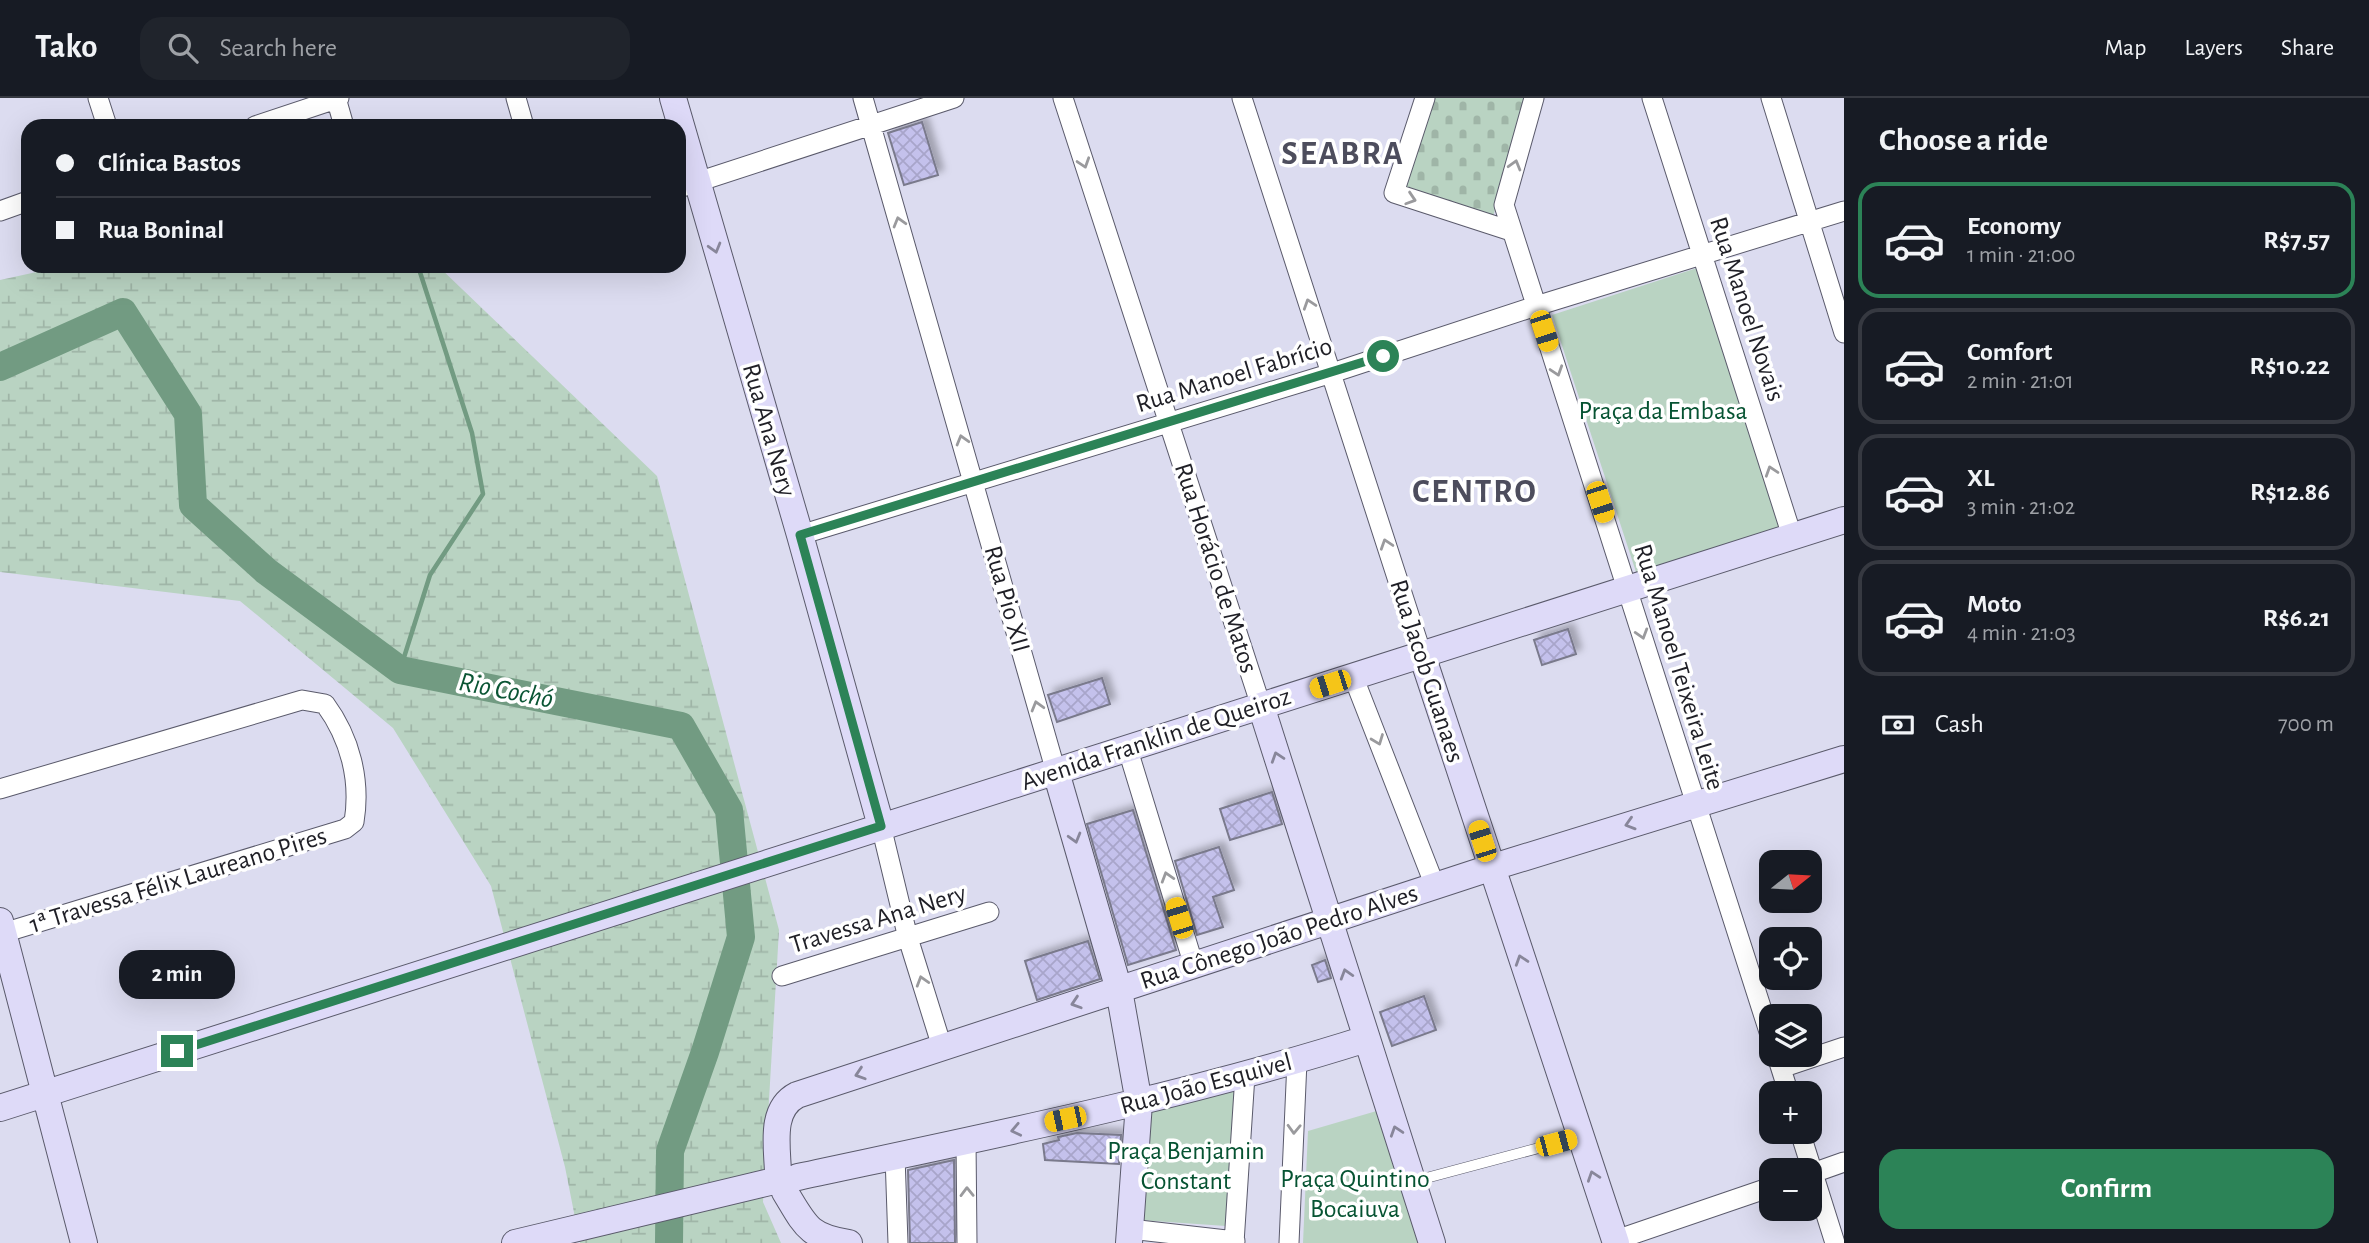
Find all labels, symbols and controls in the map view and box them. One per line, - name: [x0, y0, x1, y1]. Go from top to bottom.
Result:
- search box: [140, 17, 630, 80]
- icon: search: [164, 29, 202, 67]
- text: Tako: [35, 31, 98, 64]
- text: Search here: [220, 35, 337, 61]
- text: Map: [2104, 36, 2146, 60]
- text: Layers: [2184, 36, 2243, 60]
- text: Share: [2281, 36, 2334, 60]
- text: Choose a ride: [1879, 124, 2048, 156]
- district label: SEABRA: [1281, 138, 1405, 171]
- text: Clínica Bastos: [98, 150, 241, 176]
- one-way arrow: [1076, 157, 1091, 169]
- one-way arrow: [1507, 160, 1522, 172]
- one-way arrow: [1404, 190, 1416, 205]
- icon: car: [1883, 209, 1946, 272]
- street label: Rua Manoel Novais: [1705, 213, 1789, 405]
- text: Economy: [1967, 213, 2061, 239]
- one-way arrow: [892, 216, 907, 228]
- text: Rua Boninal: [98, 217, 224, 243]
- text: R$7.57: [2263, 227, 2330, 253]
- one-way arrow: [707, 241, 722, 253]
- text: 1 min · 21:00: [1967, 244, 2075, 267]
- one-way arrow: [1303, 298, 1318, 310]
- car: [1528, 308, 1561, 354]
- street label: Rua Manoel Fabrício: [1133, 333, 1335, 417]
- icon: car: [1883, 335, 1946, 398]
- text: Comfort: [1967, 339, 2052, 365]
- route start: [1367, 340, 1399, 372]
- text: R$10.22: [2250, 353, 2330, 379]
- street label: Rua Ana Nery: [738, 361, 800, 499]
- one-way arrow: [1549, 364, 1563, 377]
- text: 2 min · 21:01: [1967, 370, 2074, 393]
- park label: Praça da Embasa: [1578, 398, 1748, 424]
- one-way arrow: [955, 435, 970, 447]
- street label: Rua Horácio de Matos: [1170, 460, 1262, 676]
- icon: car: [1883, 461, 1946, 524]
- text: XL: [1967, 465, 1994, 491]
- one-way arrow: [1765, 466, 1779, 478]
- district label: CENTRO: [1412, 476, 1538, 509]
- car: [1584, 479, 1617, 525]
- text: R$12.86: [2250, 479, 2330, 505]
- text: 3 min · 21:02: [1967, 496, 2075, 519]
- one-way arrow: [1380, 538, 1395, 550]
- street label: Rua Manoel Teixeira Leite: [1629, 541, 1729, 793]
- street label: Rua Pio XII: [979, 543, 1035, 655]
- street label: Rua Jacob Guanaes: [1385, 576, 1469, 766]
- icon: car: [1883, 587, 1946, 650]
- text: Moto: [1967, 591, 2022, 617]
- text: R$6.21: [2263, 605, 2330, 631]
- text: 4 min · 21:03: [1967, 622, 2076, 645]
- one-way arrow: [1634, 628, 1648, 640]
- water label: Rio Cochó: [456, 668, 556, 714]
- car: [1307, 668, 1354, 700]
- street label: Avenida Franklin de Queiroz: [1018, 683, 1294, 795]
- one-way arrow: [1031, 701, 1045, 713]
- icon: cash: [1879, 706, 1917, 744]
- text: Cash: [1935, 711, 1984, 737]
- text: 700 m: [2278, 713, 2334, 736]
- one-way arrow: [1369, 733, 1383, 745]
- one-way arrow: [1271, 751, 1286, 763]
- one-way arrow: [1624, 816, 1636, 831]
- car: [1466, 818, 1499, 864]
- street label: 1ª Travessa Félix Laureano Pires: [26, 822, 330, 938]
- one-way arrow: [1066, 831, 1081, 843]
- north arrow: [1759, 850, 1822, 914]
- map controls: [1759, 850, 1822, 1221]
- one-way arrow: [1160, 872, 1175, 884]
- street label: Travessa Ana Nery: [787, 880, 969, 958]
- street label: Rua Cônego João Pedro Alves: [1137, 880, 1421, 994]
- car: [1163, 895, 1196, 941]
- button: locate: [1759, 927, 1822, 990]
- callout: 2 min: [119, 950, 235, 998]
- one-way arrow: [1515, 954, 1529, 967]
- text: 2 min: [151, 963, 203, 986]
- one-way arrow: [1340, 968, 1354, 980]
- one-way arrow: [916, 976, 930, 988]
- one-way arrow: [1071, 995, 1083, 1010]
- button: layers: [1759, 1004, 1822, 1067]
- route end: [161, 1035, 193, 1067]
- street label: Rua João Esquivel: [1117, 1049, 1295, 1119]
- one-way arrow: [854, 1066, 867, 1080]
- button: +: [1759, 1081, 1822, 1144]
- car: [1043, 1104, 1088, 1134]
- one-way arrow: [1010, 1121, 1022, 1136]
- one-way arrow: [1286, 1124, 1301, 1135]
- one-way arrow: [1390, 1126, 1405, 1138]
- car: [1533, 1127, 1580, 1159]
- park label: Praça Benjamin Constant: [1107, 1138, 1265, 1194]
- button: Confirm: [1879, 1149, 2334, 1229]
- button: −: [1759, 1158, 1822, 1221]
- park label: Praça Quintino Bocaiuva: [1280, 1166, 1430, 1222]
- one-way arrow: [1587, 1170, 1602, 1182]
- one-way arrow: [959, 1186, 974, 1197]

